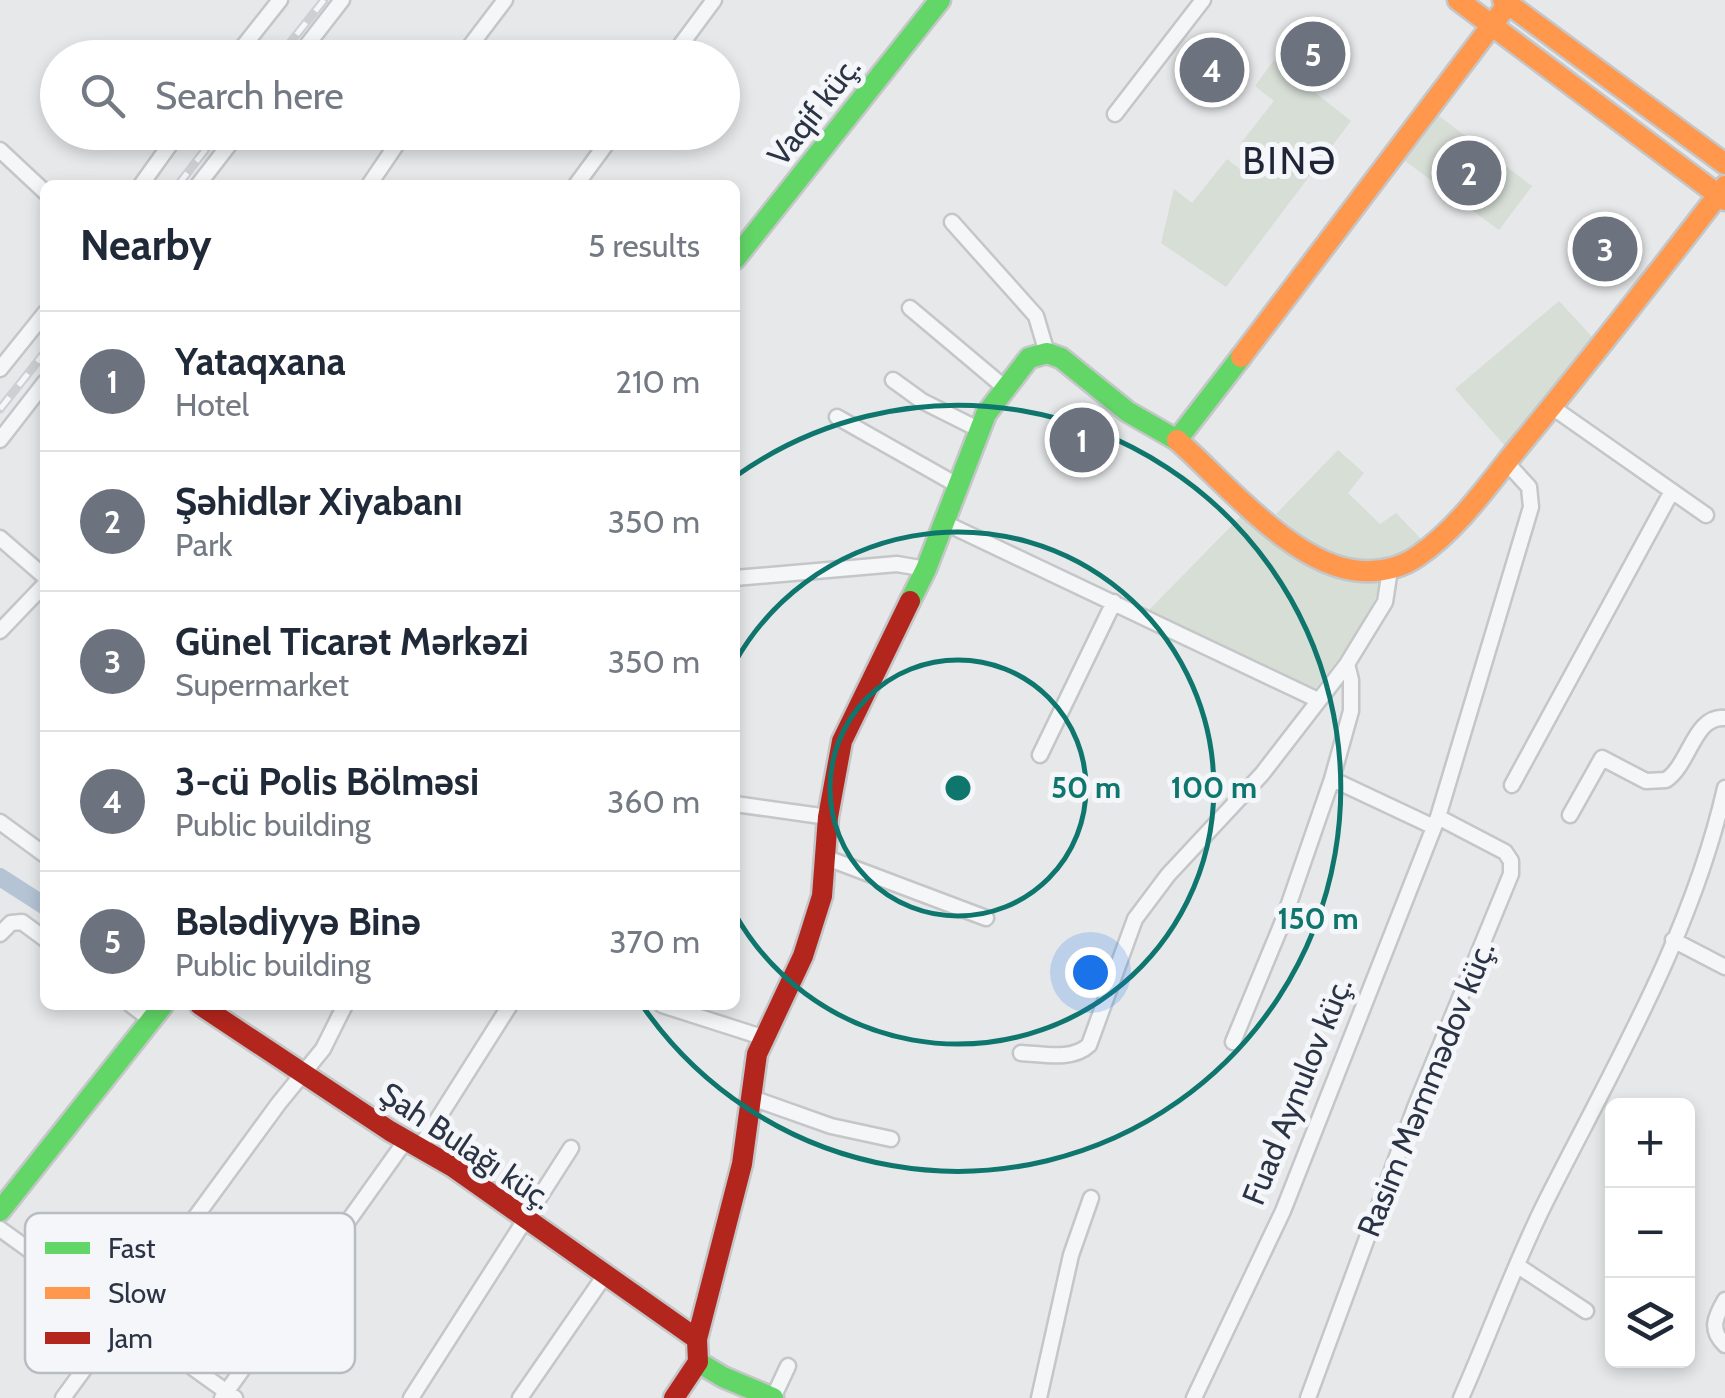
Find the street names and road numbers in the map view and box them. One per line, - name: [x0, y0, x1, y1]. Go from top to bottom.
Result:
- street label: Vaqif küç.: [759, 48, 868, 173]
- street label: Rasim Məmmədov küç.: [1348, 935, 1503, 1242]
- street label: Fuad Aynulov küç.: [1233, 971, 1360, 1210]
- street label: Şah Bulağı küç.: [373, 1074, 560, 1218]

